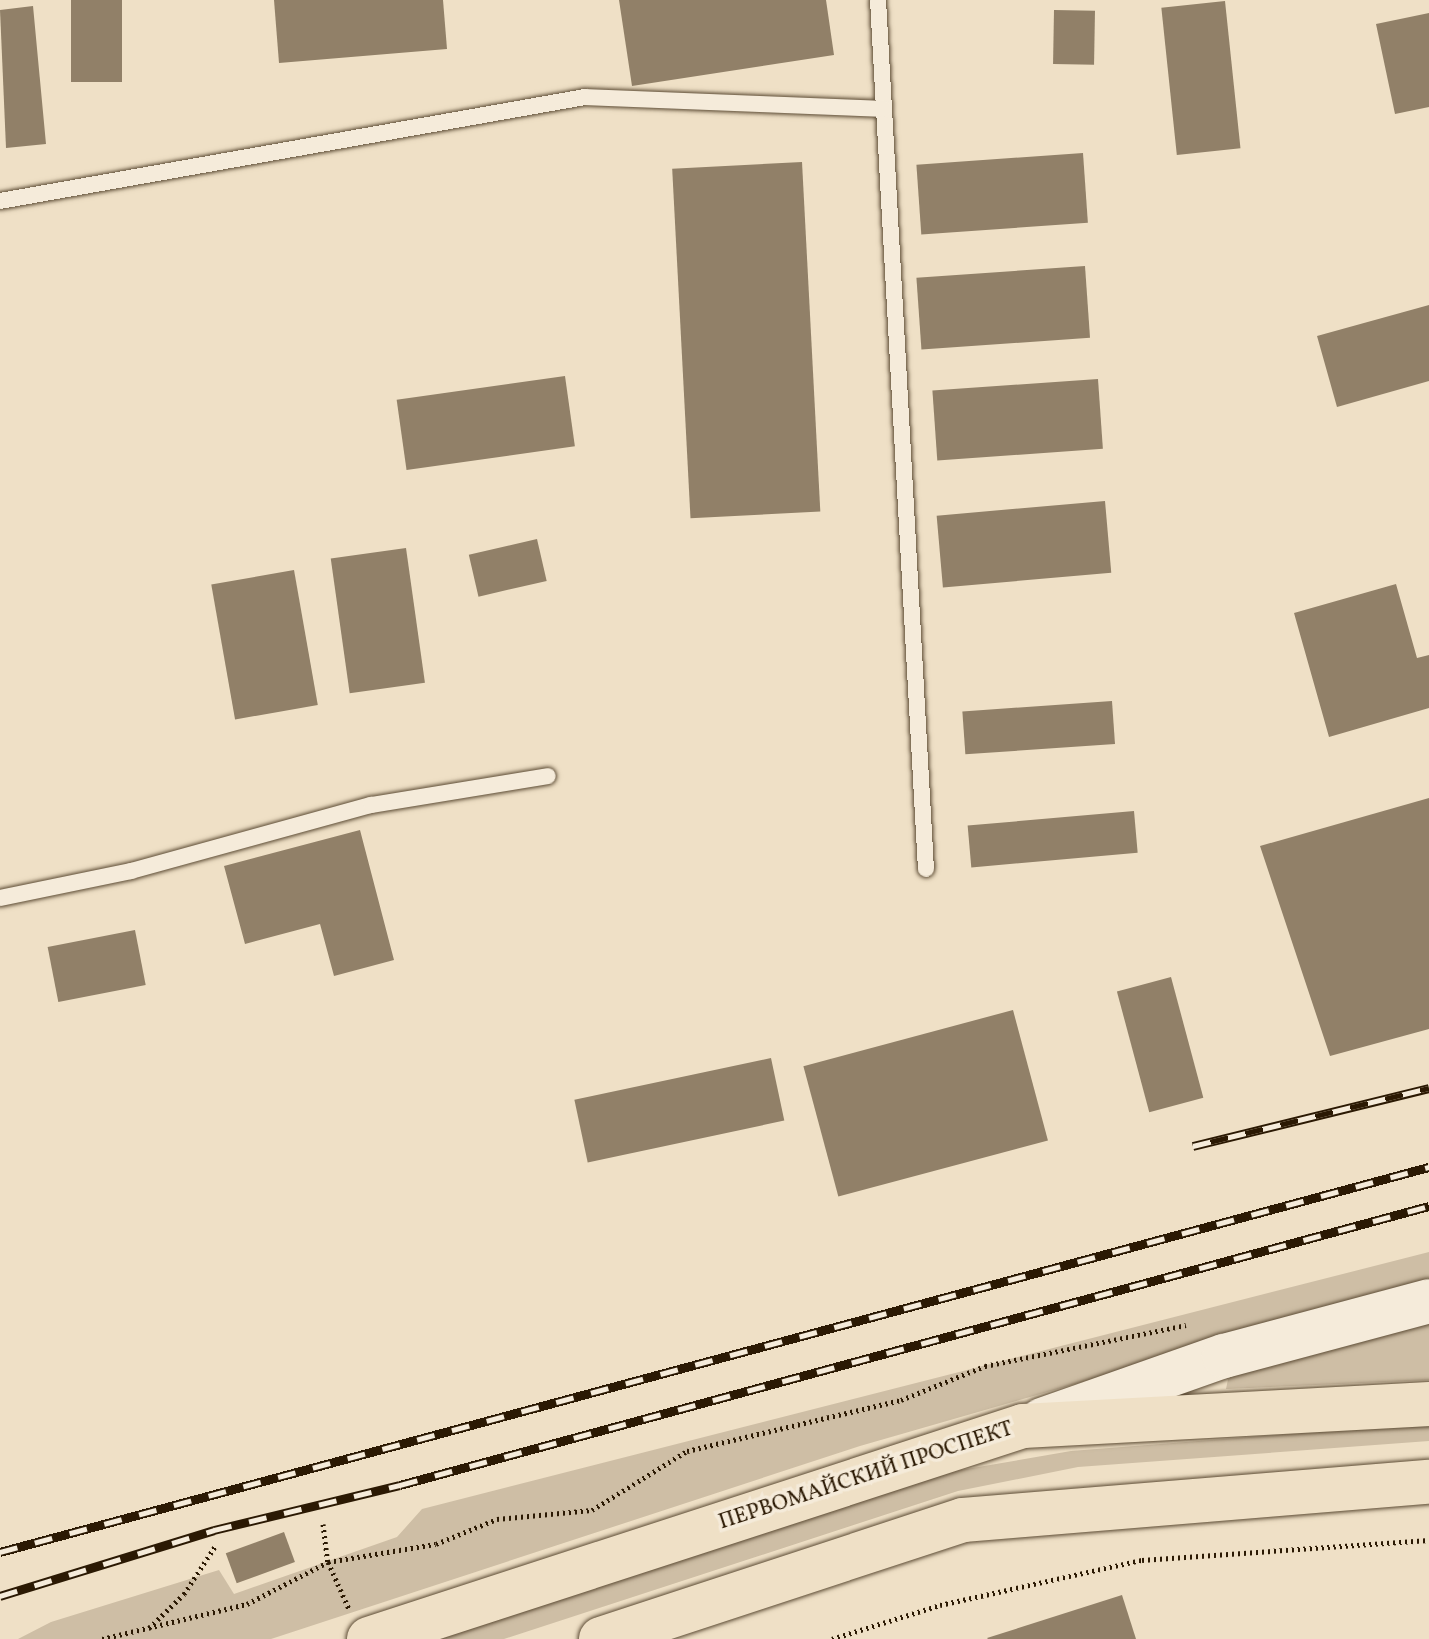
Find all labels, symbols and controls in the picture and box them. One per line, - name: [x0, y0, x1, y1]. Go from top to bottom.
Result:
- street label: ПЕРВОМАЙСКИЙ ПРОСПЕКТ: [715, 1416, 1017, 1536]

